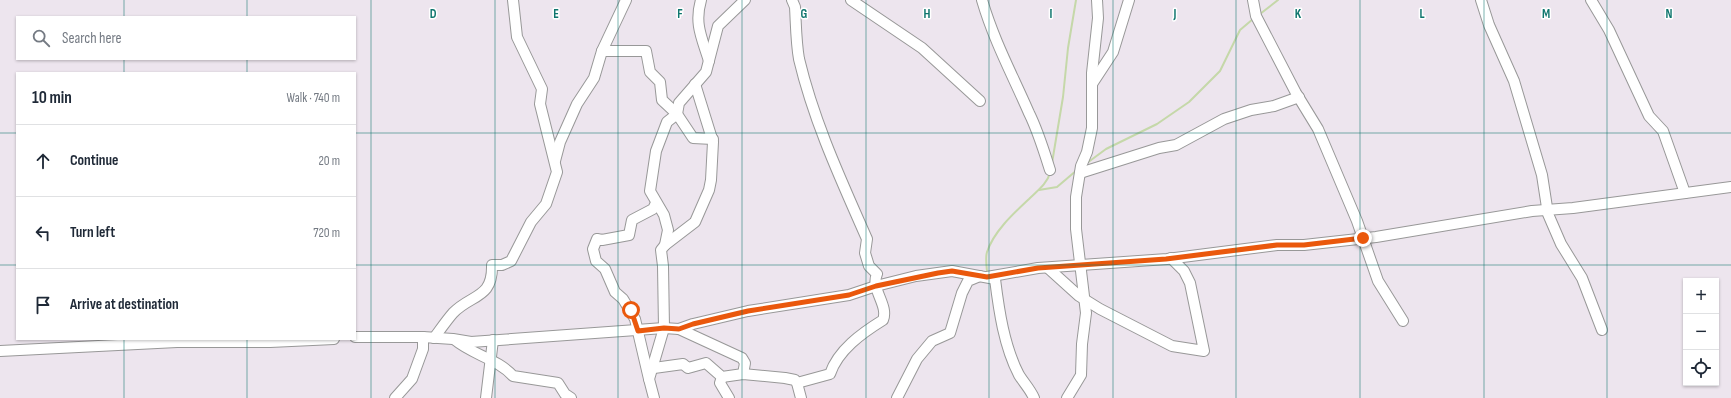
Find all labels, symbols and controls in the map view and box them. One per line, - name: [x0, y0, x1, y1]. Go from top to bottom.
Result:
- text: D: [430, 6, 437, 22]
- text: E: [553, 6, 559, 22]
- text: F: [677, 6, 683, 22]
- text: G: [801, 6, 808, 22]
- text: H: [924, 6, 931, 22]
- text: I: [1050, 6, 1053, 22]
- text: J: [1173, 6, 1177, 22]
- text: K: [1295, 6, 1302, 22]
- text: L: [1419, 6, 1425, 22]
- text: M: [1542, 6, 1550, 22]
- text: N: [1666, 6, 1673, 22]
- search box: [16, 16, 356, 60]
- icon: search: [30, 27, 52, 49]
- text: Search here: [62, 29, 122, 48]
- text: 10 min: [32, 88, 72, 108]
- text: Walk · 740 m: [287, 90, 340, 106]
- icon: ahead: [32, 150, 54, 172]
- text: Continue: [70, 151, 119, 170]
- text: 20 m: [318, 153, 340, 169]
- icon: left: [32, 222, 54, 244]
- text: Turn left: [70, 223, 115, 242]
- text: 720 m: [313, 225, 340, 241]
- route end: [1354, 229, 1372, 247]
- map controls: [1683, 278, 1719, 386]
- button: +: [1683, 278, 1719, 314]
- icon: arrive: [32, 294, 54, 316]
- text: Arrive at destination: [70, 295, 179, 314]
- route start: [622, 301, 640, 319]
- button: −: [1683, 314, 1719, 350]
- button: locate: [1683, 350, 1719, 386]

